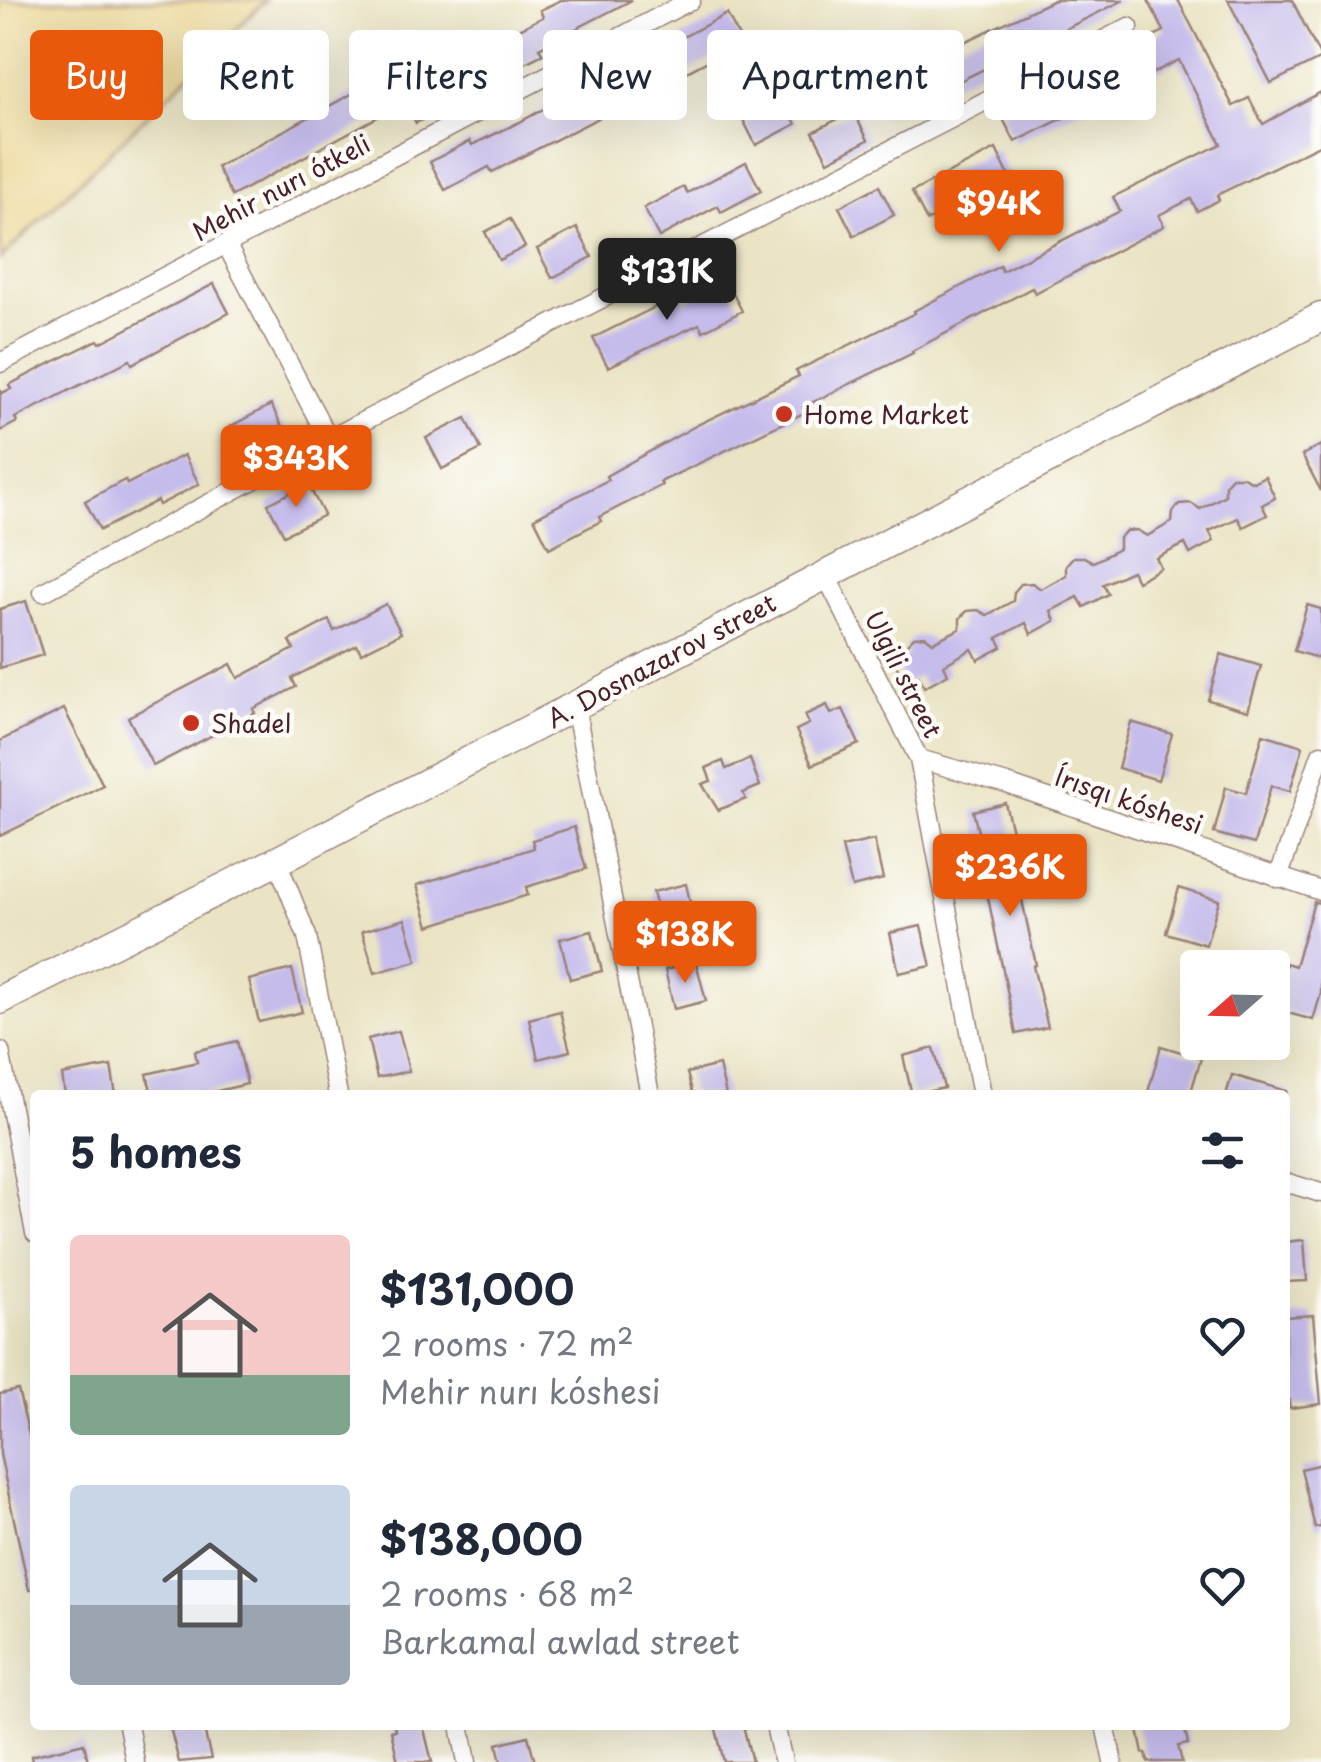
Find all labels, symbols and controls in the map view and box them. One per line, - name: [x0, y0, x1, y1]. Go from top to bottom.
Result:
- chip: Buy: [30, 30, 163, 120]
- chip: Rent: [183, 30, 329, 120]
- chip: Filters: [349, 30, 523, 120]
- chip: New: [543, 30, 687, 120]
- chip: Apartment: [707, 30, 964, 120]
- chip: House: [984, 30, 1156, 120]
- street label: Mehir nurı ótkeli: [185, 124, 377, 250]
- pin: $94K: [940, 170, 1058, 255]
- text: $94K: [957, 178, 1041, 226]
- pin: $131K: [597, 238, 737, 323]
- text: $131K: [620, 246, 714, 294]
- place label: Home Market: [804, 395, 969, 433]
- marker: Home Market: [773, 403, 795, 425]
- pin: $343K: [226, 425, 366, 510]
- text: $343K: [243, 433, 349, 481]
- street label: A. Dosnazarov street: [539, 583, 783, 737]
- street label: Ulgili street: [856, 604, 952, 744]
- place label: Shadel: [211, 704, 291, 742]
- marker: Shadel: [180, 712, 202, 734]
- street label: Írısqı kóshesi: [1050, 757, 1208, 843]
- pin: $236K: [940, 834, 1080, 919]
- text: $236K: [955, 842, 1065, 890]
- pin: $138K: [615, 901, 755, 986]
- text: $138K: [635, 909, 735, 957]
- north arrow: [1180, 950, 1290, 1060]
- map controls: [1180, 950, 1290, 1060]
- text: 5 homes: [70, 1119, 242, 1182]
- icon: filters: [1195, 1123, 1250, 1178]
- text: $131,000: [380, 1256, 574, 1319]
- icon: home: [150, 1275, 270, 1395]
- icon: heart: [1195, 1308, 1250, 1363]
- text: 2 rooms · 72 m²: [380, 1319, 634, 1367]
- text: Mehir nurı kóshesi: [380, 1367, 660, 1415]
- text: $138,000: [380, 1506, 583, 1569]
- icon: home: [150, 1525, 270, 1645]
- icon: heart: [1195, 1558, 1250, 1613]
- text: 2 rooms · 68 m²: [380, 1569, 634, 1617]
- text: Barkamal awlad street: [380, 1617, 740, 1665]

